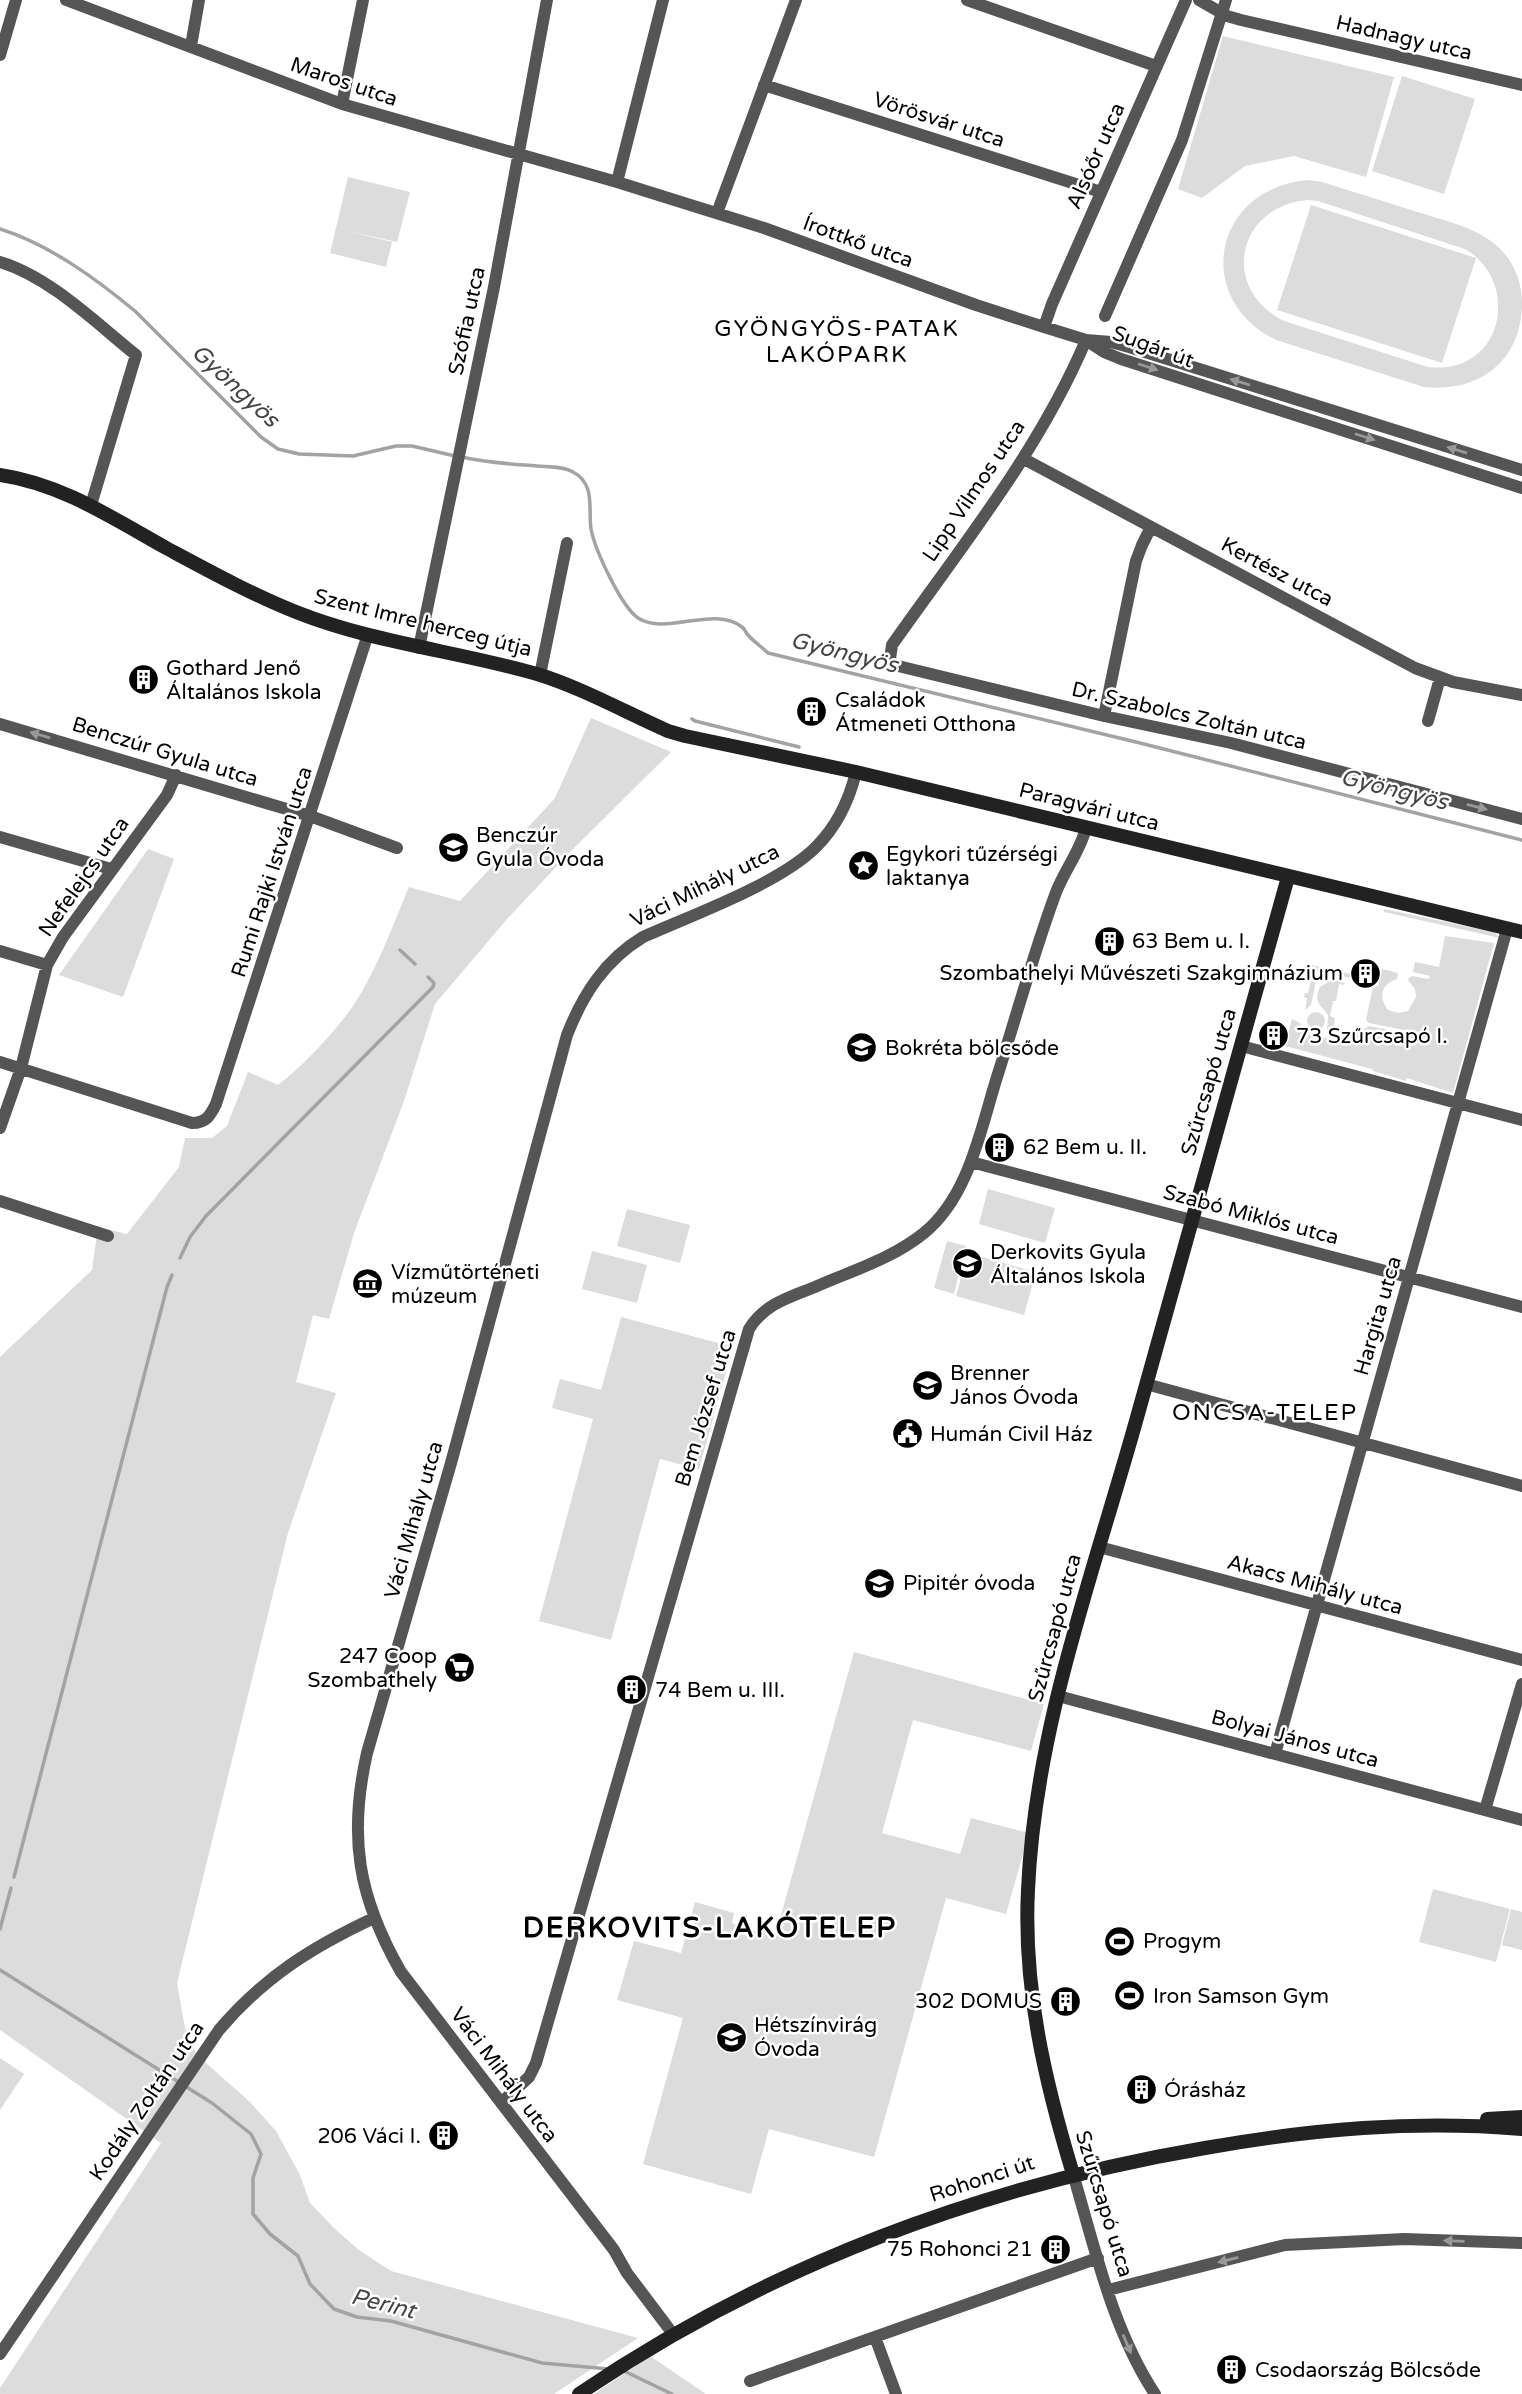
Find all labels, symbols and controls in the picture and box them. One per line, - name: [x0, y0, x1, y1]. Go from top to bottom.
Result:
- street label: Hadnagy utca: [1333, 10, 1475, 66]
- street label: Maros utca: [287, 52, 401, 112]
- street label: Vörösvár utca: [870, 87, 1008, 153]
- street label: Alsóőr utca: [1061, 99, 1131, 213]
- street label: Írottkő utca: [800, 211, 916, 273]
- street label: Szófia utca: [443, 264, 491, 378]
- district label: GYÖNGYÖS-PATAK LAKÓPARK: [714, 315, 960, 369]
- street label: Sugár út: [1109, 321, 1197, 373]
- water label: Gyöngyös: [185, 338, 286, 435]
- one-way arrow: [1138, 363, 1159, 373]
- one-way arrow: [1229, 376, 1250, 387]
- street label: Lipp Vilmos utca: [917, 415, 1031, 567]
- one-way arrow: [1354, 432, 1375, 443]
- one-way arrow: [1446, 444, 1467, 455]
- street label: Kertész utca: [1217, 532, 1337, 612]
- street label: Szent Imre herceg útja: [312, 584, 534, 662]
- water label: Gyöngyös: [788, 626, 902, 680]
- place label: Gothard Jenő Általános Iskola: [166, 656, 322, 705]
- building icon: Gothard Jenő Általános Iskola: [126, 663, 160, 697]
- street label: Dr. Szabolcs Zoltán utca: [1069, 677, 1309, 755]
- place label: Családok Átmeneti Otthona: [835, 688, 1016, 737]
- building icon: Családok Átmeneti Otthona: [795, 695, 829, 729]
- street label: Benczúr Gyula utca: [69, 712, 261, 792]
- one-way arrow: [29, 730, 50, 740]
- street label: Rumi Rajki István utca: [226, 763, 318, 981]
- water label: Gyöngyös: [1338, 763, 1452, 817]
- street label: Paragvári utca: [1016, 777, 1162, 837]
- one-way arrow: [1466, 802, 1488, 813]
- street label: Nefelejcs utca: [33, 812, 135, 942]
- place label: Benczúr Gyula Óvoda: [476, 823, 604, 872]
- school or university icon: Benczúr Gyula Óvoda: [436, 830, 470, 864]
- street label: Váci Mihály utca: [626, 839, 784, 933]
- place label: Egykori tűzérségi laktanya: [886, 842, 1058, 891]
- place icon: Egykori tűzérségi laktanya: [846, 849, 880, 883]
- building icon: 63 Bem u. I.: [1092, 924, 1126, 958]
- place label: 63 Bem u. I.: [1132, 929, 1250, 954]
- building icon: Szombathelyi Művészeti Szakgimnázium: [1349, 956, 1383, 990]
- place label: Szombathelyi Művészeti Szakgimnázium: [940, 961, 1343, 986]
- street label: Szűrcsapó utca: [1176, 1005, 1242, 1159]
- building icon: 73 Szűrcsapó I.: [1256, 1019, 1290, 1053]
- place label: 73 Szűrcsapó I.: [1296, 1024, 1448, 1049]
- school or university icon: Bokréta bölcsőde: [845, 1031, 879, 1065]
- place label: Bokréta bölcsőde: [885, 1036, 1059, 1061]
- building icon: 62 Bem u. II.: [983, 1130, 1017, 1164]
- place label: 62 Bem u. II.: [1023, 1135, 1147, 1160]
- street label: Szabó Miklós utca: [1161, 1180, 1341, 1250]
- place label: Derkovits Gyula Általános Iskola: [990, 1240, 1146, 1289]
- school or university icon: Derkovits Gyula Általános Iskola: [950, 1247, 984, 1281]
- street label: Hargita utca: [1349, 1254, 1407, 1378]
- place label: Vízműtörténeti múzeum: [391, 1260, 539, 1309]
- museum icon: Vízműtörténeti múzeum: [351, 1267, 385, 1301]
- street label: Bem József utca: [670, 1326, 742, 1490]
- place label: Brenner János Óvoda: [950, 1361, 1079, 1410]
- school or university icon: Brenner János Óvoda: [910, 1368, 944, 1402]
- district label: ONCSA-TELEP: [1172, 1399, 1358, 1427]
- public building icon: Humán Civil Ház: [890, 1417, 924, 1451]
- place label: Humán Civil Ház: [930, 1422, 1093, 1447]
- street label: Váci Mihály utca: [380, 1438, 448, 1602]
- street label: Akacs Mihály utca: [1224, 1550, 1406, 1620]
- street label: Szűrcsapó utca: [1023, 1551, 1087, 1705]
- school or university icon: Pipitér óvoda: [863, 1566, 897, 1600]
- place label: Pipitér óvoda: [903, 1571, 1035, 1596]
- place label: 247 Coop Szombathely: [308, 1644, 437, 1693]
- supermarket icon: 247 Coop Szombathely: [443, 1651, 477, 1685]
- building icon: 74 Bem u. III.: [615, 1673, 649, 1707]
- place label: 74 Bem u. III.: [655, 1678, 785, 1703]
- street label: Bolyai János utca: [1208, 1705, 1382, 1773]
- district label: DERKOVITS-LAKÓTELEP: [523, 1910, 897, 1945]
- sports icon: Progym: [1103, 1924, 1137, 1958]
- place label: Progym: [1143, 1929, 1221, 1954]
- sports icon: Iron Samson Gym: [1113, 1979, 1147, 2013]
- building icon: 302 DOMUS: [1048, 1984, 1082, 2018]
- place label: Iron Samson Gym: [1153, 1984, 1329, 2009]
- place label: 302 DOMUS: [915, 1989, 1042, 2014]
- street label: Váci Mihály utca: [445, 2003, 563, 2147]
- place label: Hétszínvirág Óvoda: [754, 2013, 877, 2062]
- street label: Kodály Zoltán utca: [84, 2017, 210, 2185]
- school or university icon: Hétszínvirág Óvoda: [714, 2020, 748, 2054]
- building icon: Órásház: [1124, 2073, 1158, 2107]
- place label: Órásház: [1164, 2078, 1246, 2103]
- building icon: 206 Váci I.: [427, 2119, 461, 2153]
- place label: 206 Váci I.: [317, 2124, 421, 2149]
- street label: Szűrcsapó utca: [1070, 2128, 1138, 2280]
- street label: Rohonci út: [926, 2150, 1038, 2208]
- building icon: 75 Rohonci 21: [1039, 2232, 1073, 2266]
- one-way arrow: [1443, 2235, 1465, 2246]
- place label: 75 Rohonci 21: [887, 2237, 1033, 2262]
- one-way arrow: [1217, 2255, 1239, 2266]
- water label: Perint: [348, 2283, 420, 2326]
- one-way arrow: [1122, 2333, 1133, 2354]
- building icon: Csodaország Bölcsőde: [1215, 2353, 1249, 2387]
- place label: Csodaország Bölcsőde: [1255, 2358, 1481, 2383]

